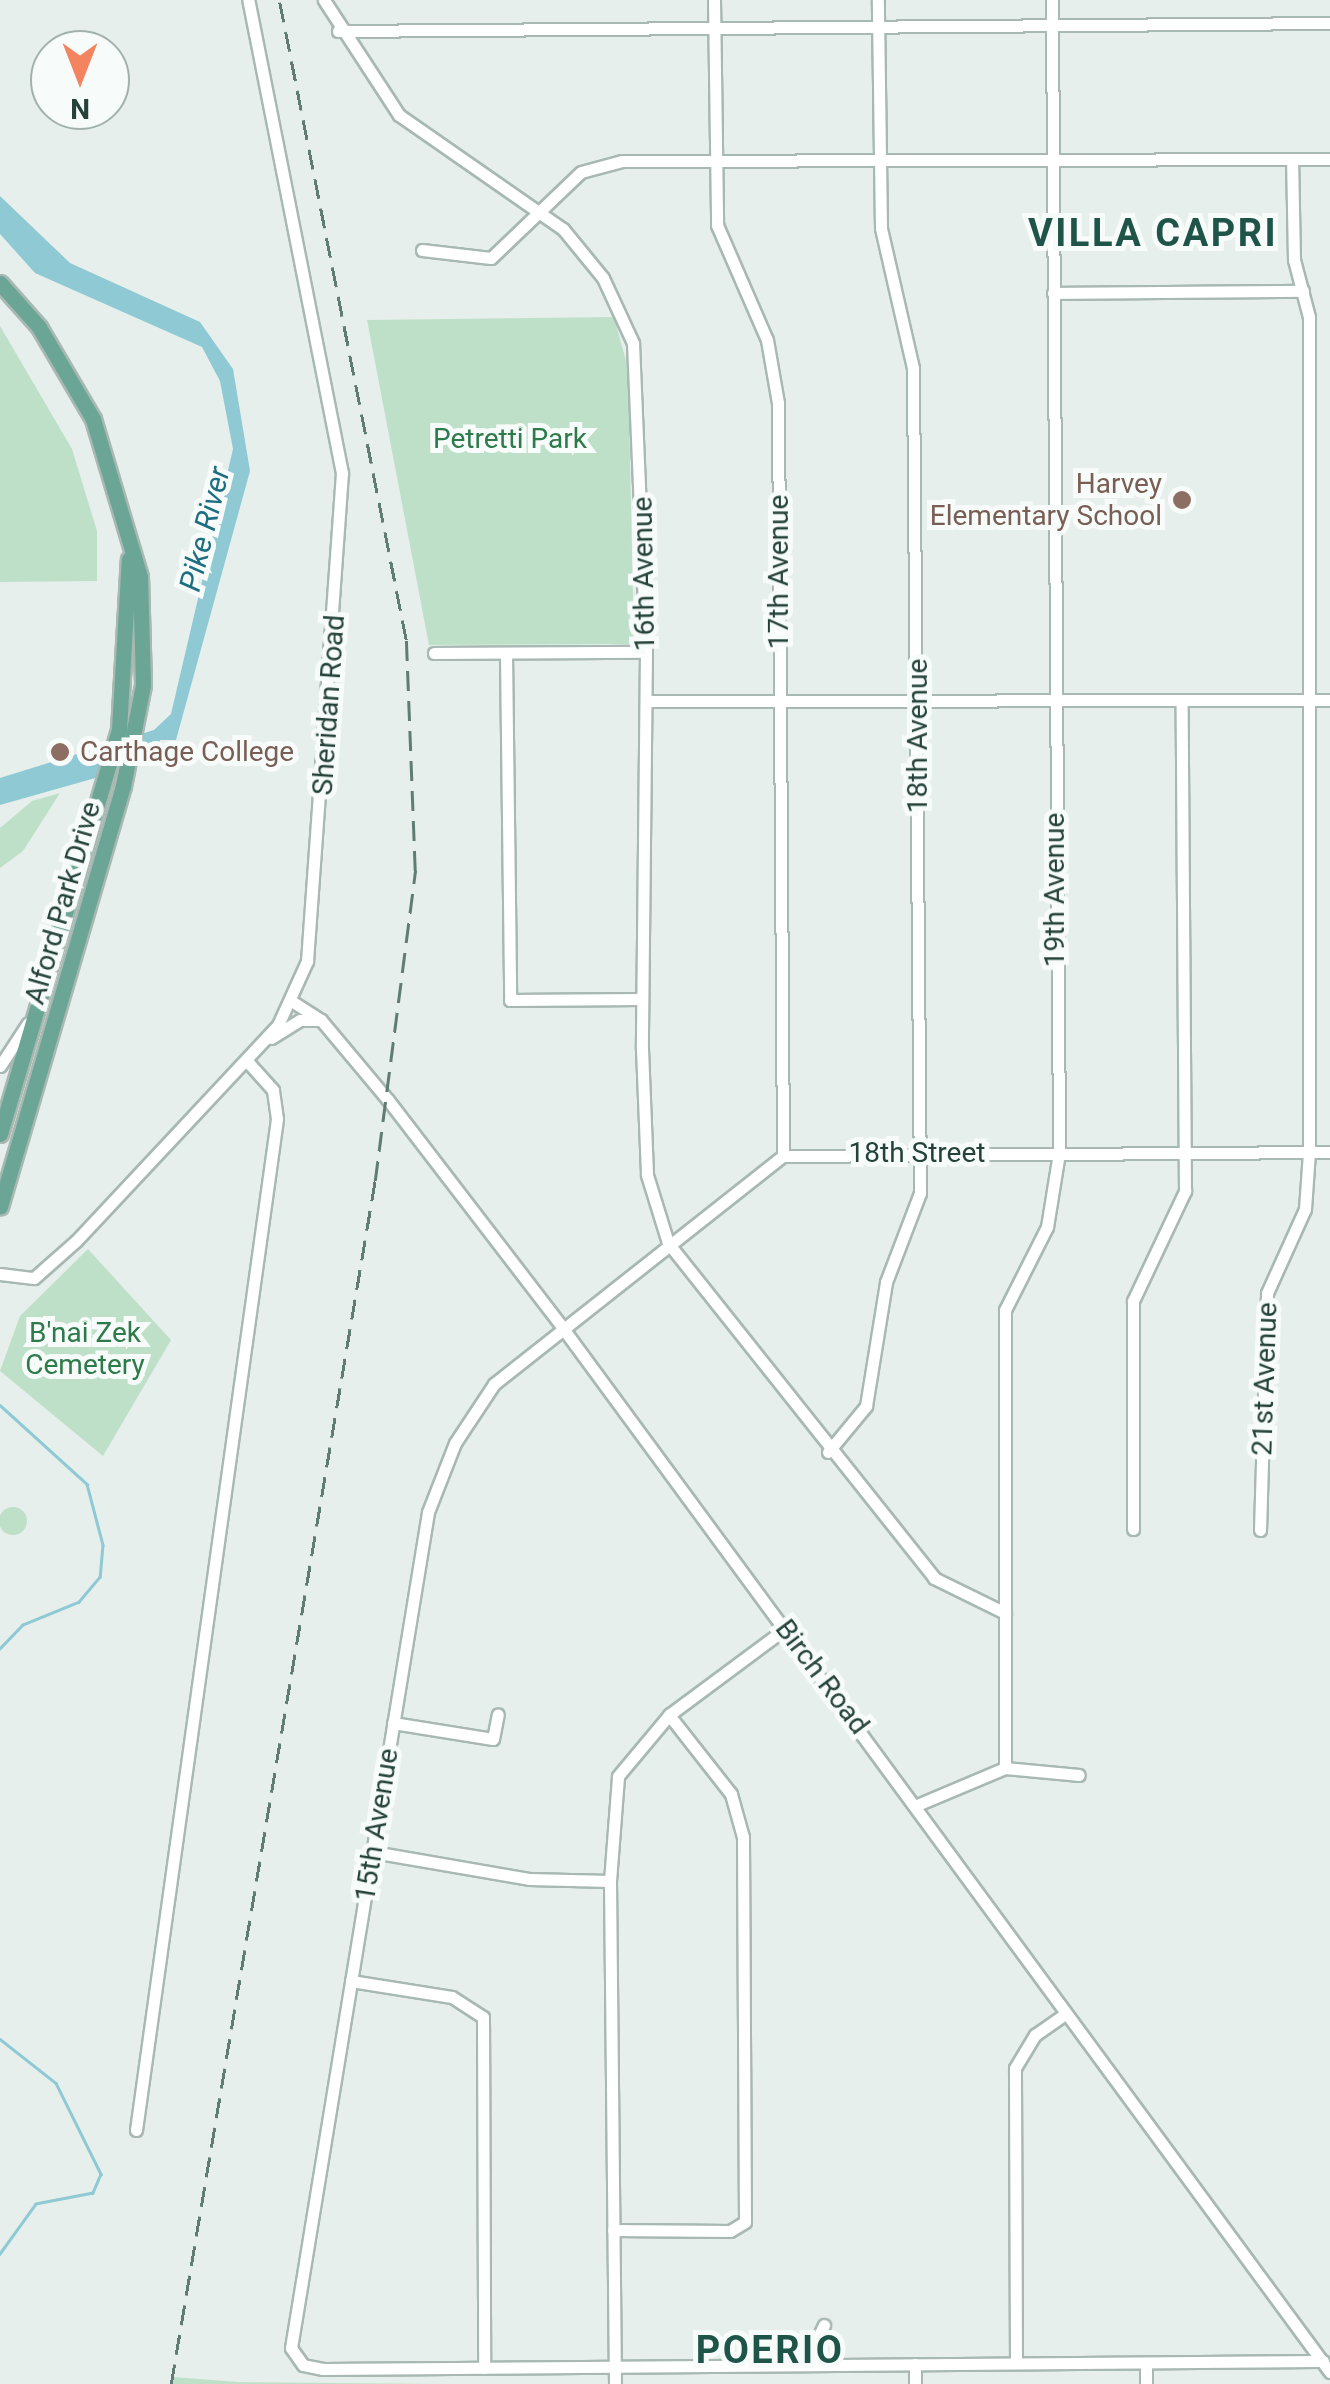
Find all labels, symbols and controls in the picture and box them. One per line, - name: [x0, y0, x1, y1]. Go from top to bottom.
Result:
- north arrow: [30, 30, 130, 130]
- text: N: [70, 92, 90, 125]
- district label: VILLA CAPRI: [1028, 211, 1278, 257]
- park label: Petretti Park: [433, 422, 587, 456]
- water label: Pike River: [172, 463, 238, 595]
- place label: Harvey Elementary School: [930, 467, 1162, 533]
- marker: Harvey Elementary School: [1171, 489, 1193, 511]
- street label: 17th Avenue: [762, 495, 796, 649]
- street label: 16th Avenue: [626, 496, 662, 652]
- street label: Sheridan Road: [306, 614, 352, 796]
- street label: 18th Avenue: [901, 659, 935, 813]
- place label: Carthage College: [80, 735, 294, 769]
- marker: Carthage College: [49, 741, 71, 763]
- street label: Alford Park Drive: [18, 798, 108, 1008]
- street label: 19th Avenue: [1038, 813, 1072, 967]
- street label: 18th Street: [849, 1136, 985, 1170]
- street label: 21st Avenue: [1246, 1302, 1284, 1456]
- park label: B'nai Zek Cemetery: [25, 1316, 145, 1382]
- street label: Birch Road: [768, 1613, 876, 1741]
- street label: 15th Avenue: [348, 1746, 406, 1904]
- district label: POERIO: [696, 2328, 844, 2374]

